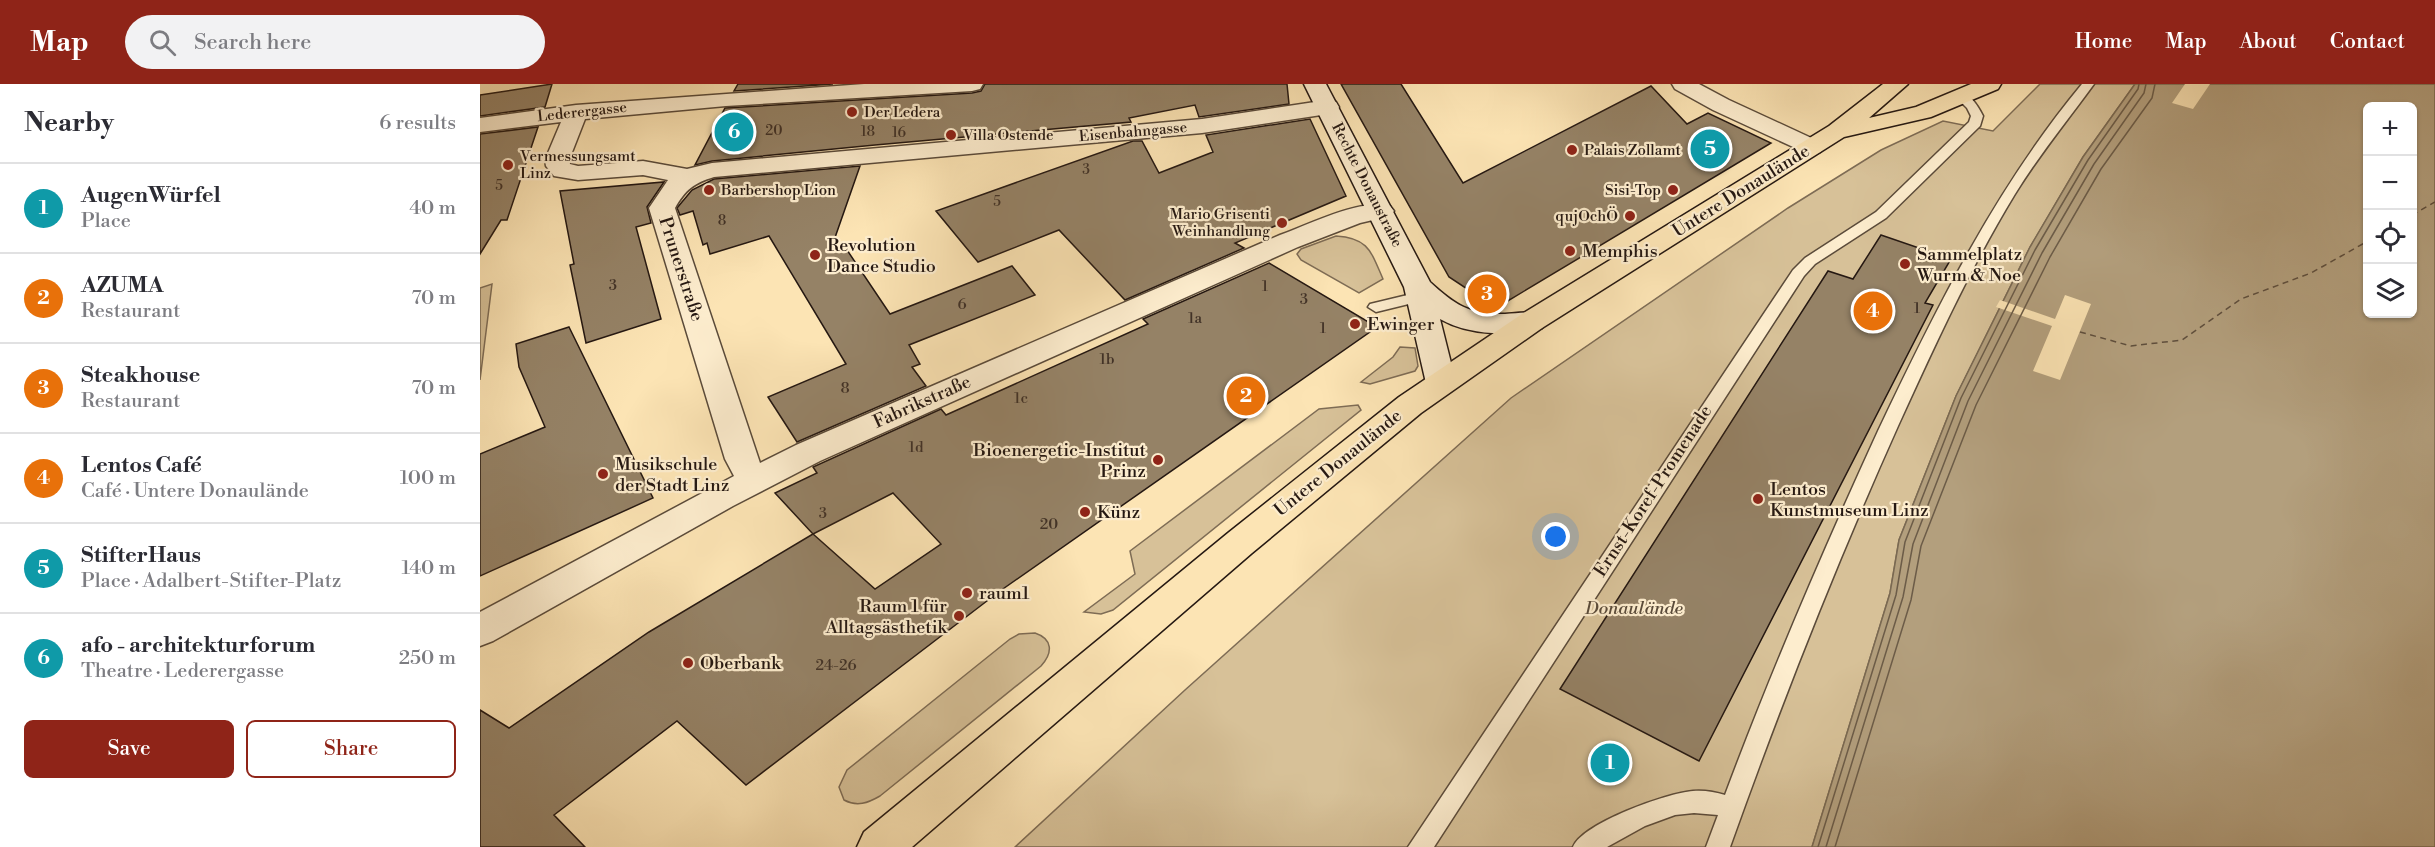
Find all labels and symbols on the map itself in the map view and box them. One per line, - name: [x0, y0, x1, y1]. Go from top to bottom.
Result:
- street label: Lederergasse: [536, 98, 628, 126]
- place label: Der Ledera: [864, 103, 941, 122]
- marker: Der Ledera: [845, 105, 859, 119]
- pin: 6: [714, 110, 754, 154]
- street label: Eisenbahngasse: [1078, 118, 1188, 146]
- street label: Rechte Donaustraße: [1327, 120, 1407, 250]
- house number: 20: [765, 122, 783, 140]
- house number: 18: [861, 123, 875, 141]
- house number: 16: [892, 124, 907, 142]
- place label: Villa Ostende: [962, 126, 1054, 145]
- pin: 5: [1690, 126, 1730, 172]
- marker: Villa Ostende: [944, 128, 958, 142]
- street label: Untere Donaulände: [1668, 139, 1814, 243]
- place label: Palais Zollamt: [1584, 141, 1682, 160]
- marker: Palais Zollamt: [1565, 143, 1579, 157]
- place label: Vermessungsamt Linz: [519, 147, 636, 183]
- marker: Vermessungsamt Linz: [501, 158, 515, 172]
- house number: 3: [1082, 161, 1090, 179]
- house number: 5: [495, 177, 503, 195]
- place label: Barbershop Lion: [720, 181, 836, 200]
- place label: Sisi-Top: [1605, 181, 1661, 200]
- marker: Barbershop Lion: [702, 183, 716, 197]
- marker: Sisi-Top: [1666, 183, 1680, 197]
- house number: 5: [993, 193, 1001, 211]
- place label: Mario Grisenti Weinhandlung: [1170, 205, 1270, 241]
- place label: qujOchÖ: [1555, 206, 1618, 226]
- marker: qujOchÖ: [1623, 209, 1637, 223]
- house number: 8: [718, 212, 726, 230]
- street label: Prunerstraße: [653, 214, 709, 324]
- marker: Mario Grisenti Weinhandlung: [1275, 216, 1289, 230]
- place label: Revolution Dance Studio: [827, 234, 936, 278]
- place label: Memphis: [1582, 240, 1658, 263]
- place label: Sammelplatz Wurm & Noe: [1916, 243, 2022, 287]
- marker: Memphis: [1563, 244, 1577, 258]
- marker: Revolution Dance Studio: [808, 248, 822, 262]
- marker: Sammelplatz Wurm & Noe: [1898, 257, 1912, 271]
- pin: 3: [1468, 272, 1506, 316]
- house number: 3: [609, 276, 617, 295]
- house number: 1: [1262, 277, 1269, 296]
- pin: 4: [1854, 288, 1892, 334]
- house number: 3: [1300, 290, 1308, 309]
- house number: 6: [957, 295, 967, 314]
- house number: 1: [1914, 299, 1921, 318]
- house number: 1a: [1188, 309, 1202, 328]
- place label: Ewinger: [1367, 313, 1435, 336]
- marker: Ewinger: [1348, 317, 1362, 331]
- house number: 1: [1320, 319, 1327, 338]
- house number: 1b: [1099, 350, 1115, 369]
- street label: Fabrikstraße: [870, 370, 974, 434]
- pin: 2: [1226, 374, 1266, 418]
- house number: 8: [840, 379, 850, 398]
- house number: 1c: [1014, 389, 1028, 408]
- street label: Ernst-Koref-Promenade: [1589, 401, 1717, 581]
- street label: Untere Donaulände: [1269, 404, 1407, 522]
- house number: 1d: [909, 438, 924, 457]
- place label: Bioenergetic-Institut Prinz: [972, 439, 1147, 483]
- place label: Musikschule der Stadt Linz: [615, 453, 729, 497]
- marker: Bioenergetic-Institut Prinz: [1151, 453, 1165, 467]
- marker: Musikschule der Stadt Linz: [596, 467, 610, 481]
- place label: Lentos Kunstmuseum Linz: [1770, 478, 1929, 522]
- marker: Lentos Kunstmuseum Linz: [1751, 492, 1765, 506]
- place label: Künz: [1097, 501, 1140, 524]
- house number: 3: [819, 504, 827, 523]
- marker: Künz: [1078, 505, 1092, 519]
- house number: 20: [1040, 515, 1058, 534]
- your location: [1541, 522, 1570, 551]
- place label: raum1: [979, 582, 1030, 605]
- marker: raum1: [960, 586, 974, 600]
- place label: Raum 1 für Alltagsästhetik: [825, 595, 949, 639]
- park label: Donaulände: [1584, 597, 1684, 620]
- marker: Raum 1 für Alltagsästhetik: [952, 609, 966, 623]
- place label: Oberbank: [700, 652, 782, 675]
- marker: Oberbank: [681, 656, 695, 670]
- house number: 24-26: [815, 656, 857, 675]
- pin: 1: [1590, 740, 1630, 786]

